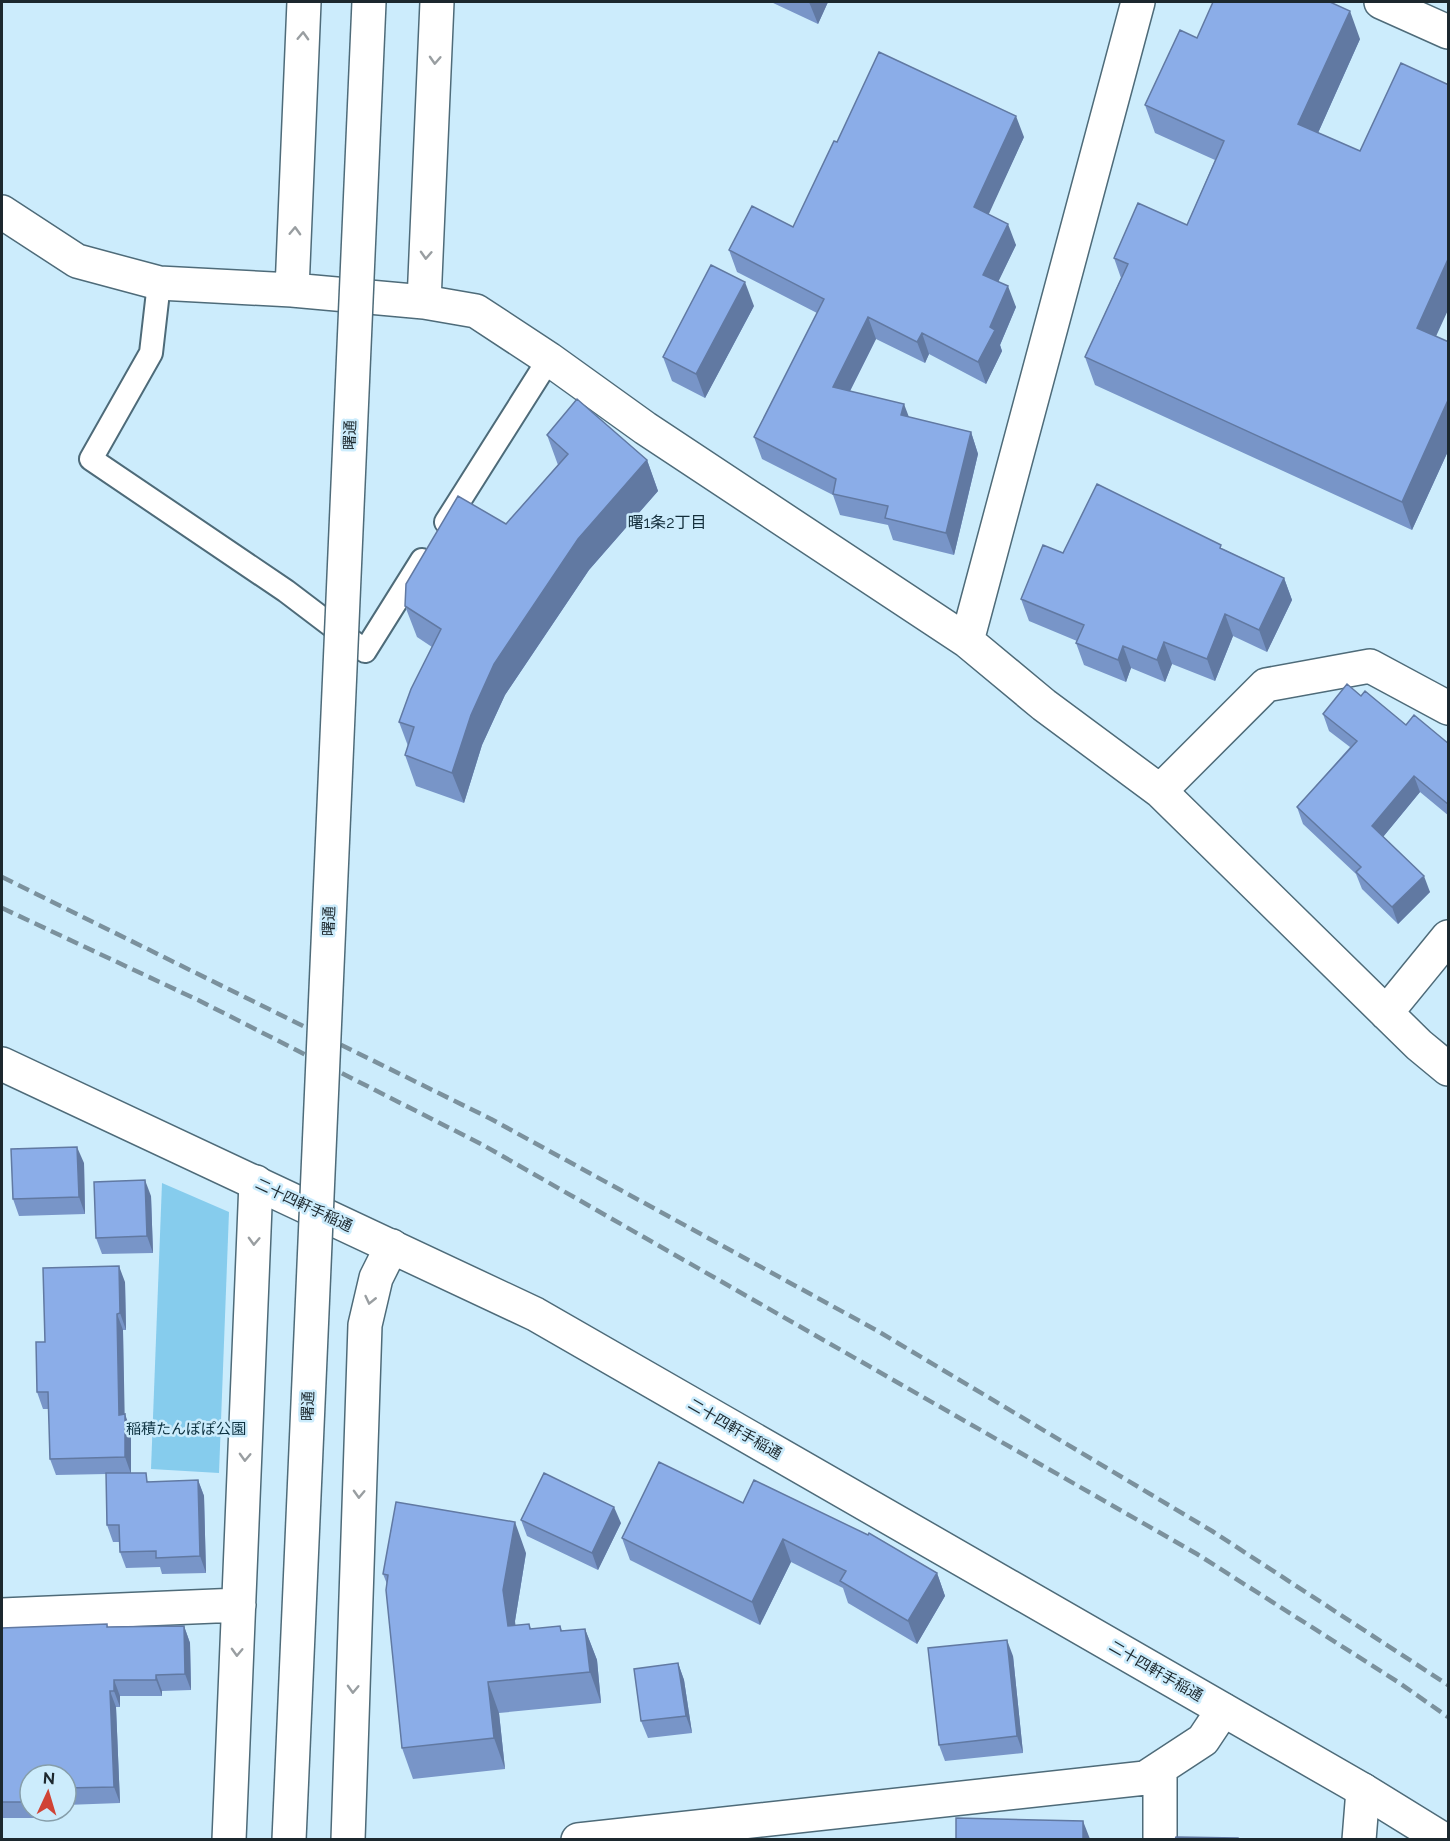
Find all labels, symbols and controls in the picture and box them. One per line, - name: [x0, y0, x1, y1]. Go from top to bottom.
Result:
- one-way arrow: [296, 32, 309, 41]
- one-way arrow: [428, 55, 441, 64]
- one-way arrow: [288, 227, 301, 236]
- one-way arrow: [419, 250, 432, 259]
- street label: 曙通: [340, 420, 360, 450]
- district label: 曙1条2丁目: [627, 513, 707, 532]
- street label: 曙通: [319, 906, 339, 936]
- street label: 二十四軒手稲通: [253, 1175, 355, 1235]
- one-way arrow: [248, 1236, 261, 1245]
- one-way arrow: [365, 1295, 378, 1305]
- street label: 曙通: [298, 1391, 318, 1421]
- street label: 二十四軒手稲通: [685, 1395, 785, 1463]
- park label: 稲積たんぽぽ公園: [126, 1420, 246, 1438]
- one-way arrow: [239, 1452, 252, 1461]
- one-way arrow: [353, 1490, 365, 1499]
- street label: 二十四軒手稲通: [1106, 1637, 1206, 1705]
- one-way arrow: [231, 1647, 243, 1656]
- one-way arrow: [347, 1685, 359, 1694]
- north arrow: [18, 1763, 78, 1823]
- text: N: [42, 1769, 56, 1788]

